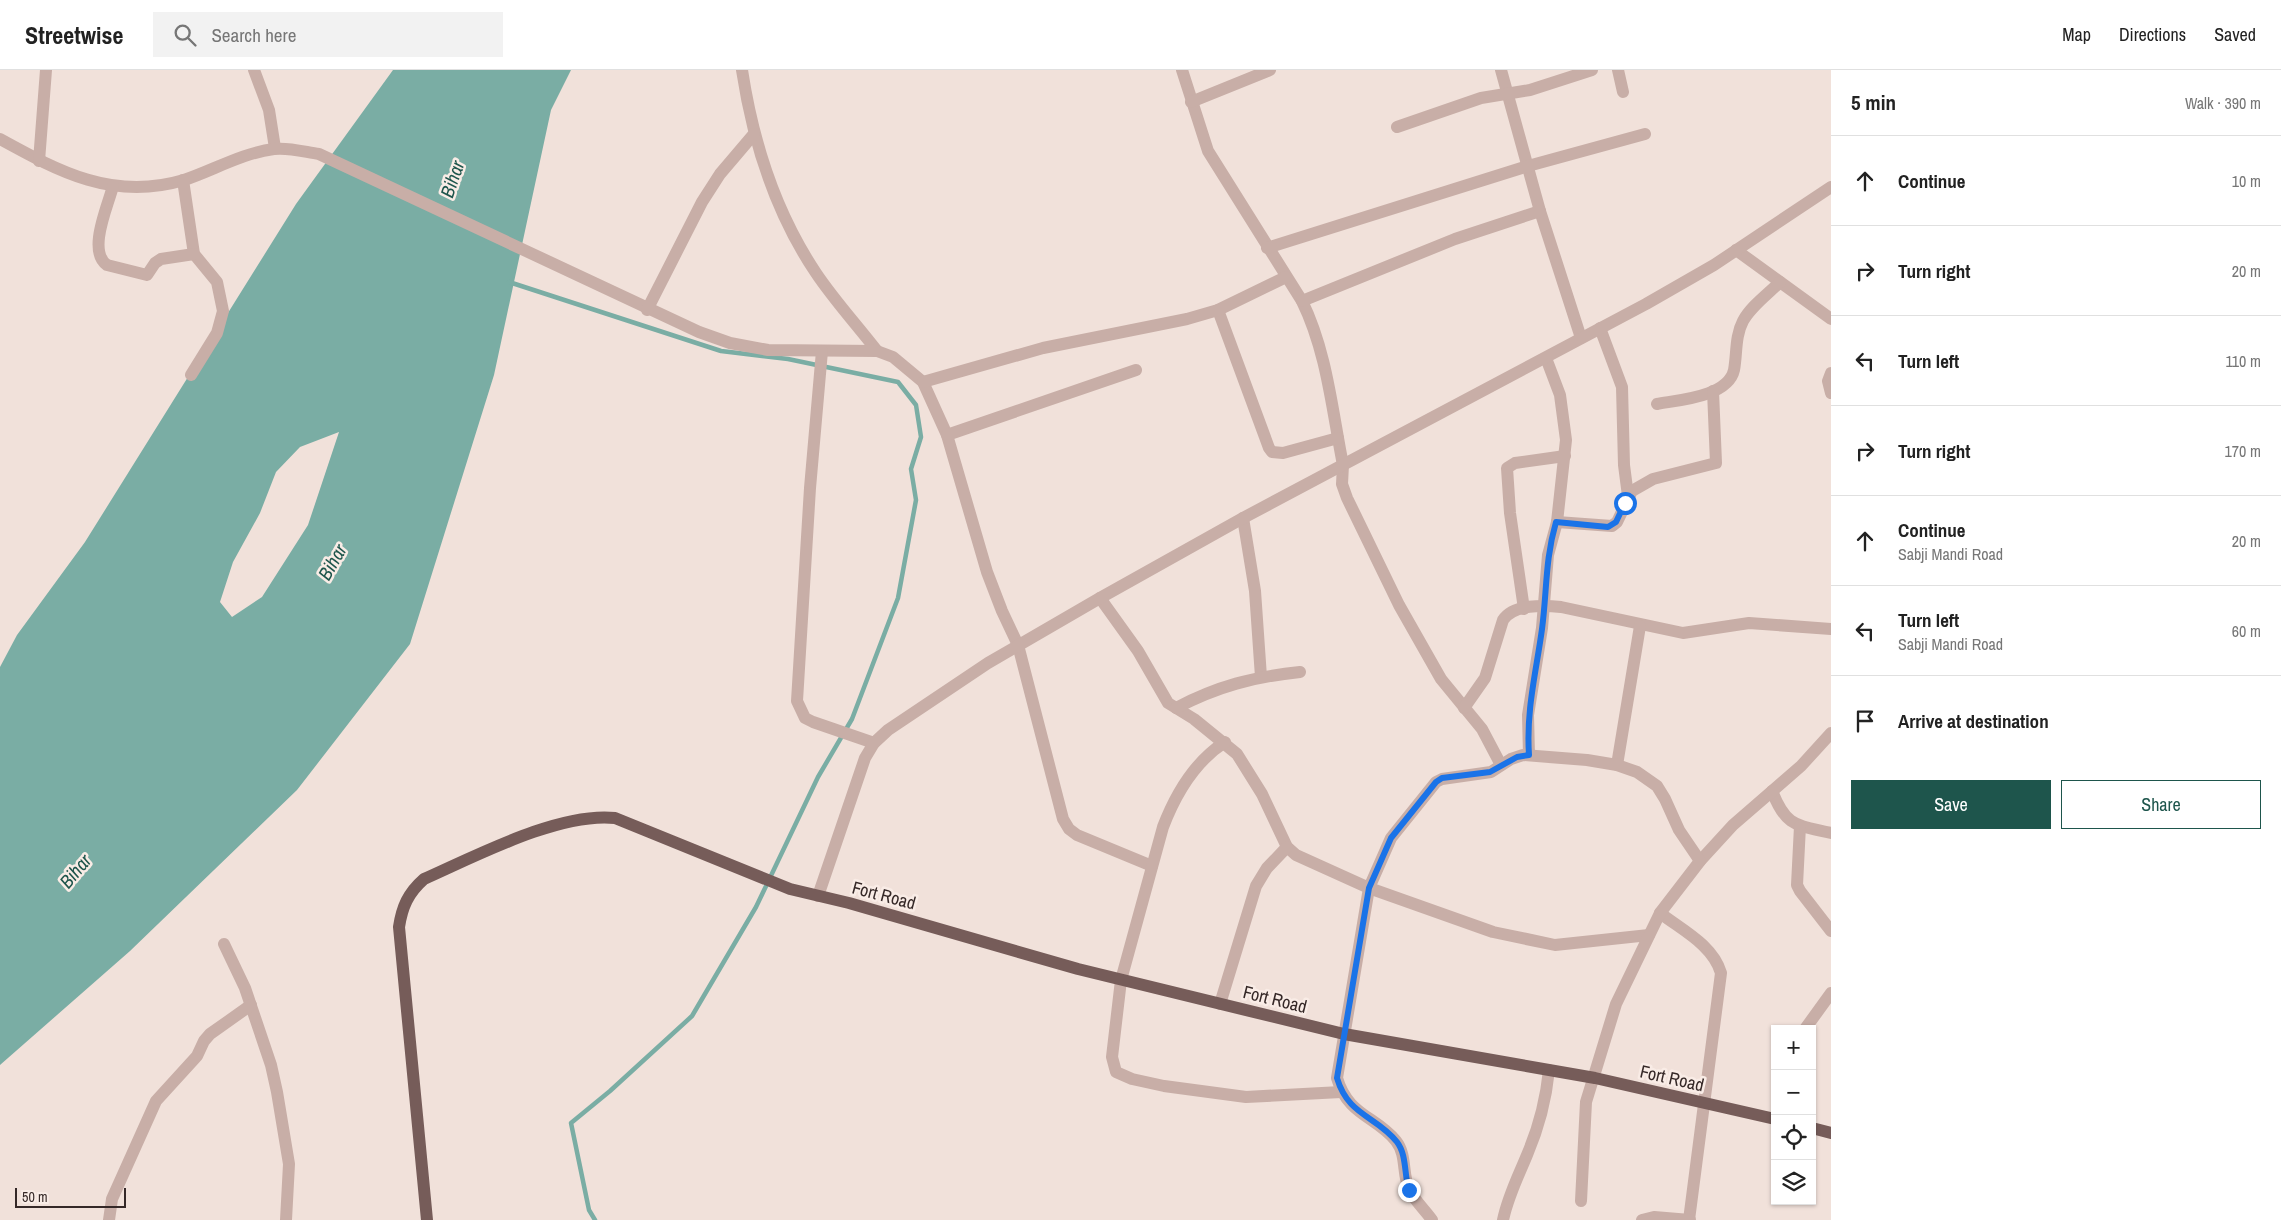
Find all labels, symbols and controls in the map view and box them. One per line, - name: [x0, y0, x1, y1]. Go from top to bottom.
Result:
- search box: [153, 12, 503, 57]
- text: Streetwise: [25, 19, 123, 51]
- icon: search: [171, 21, 199, 49]
- text: Search here: [211, 22, 296, 48]
- text: Map: [2062, 22, 2091, 47]
- text: Directions: [2119, 22, 2186, 47]
- text: Saved: [2214, 22, 2256, 47]
- text: 5 min: [1851, 88, 1896, 117]
- text: Walk · 390 m: [2185, 92, 2261, 114]
- water label: Bihar: [434, 156, 471, 201]
- icon: ahead: [1851, 167, 1879, 195]
- text: Continue: [1898, 168, 1966, 194]
- text: 10 m: [2232, 170, 2261, 192]
- icon: right: [1851, 257, 1879, 285]
- text: Turn right: [1898, 258, 1970, 284]
- text: 20 m: [2232, 260, 2261, 282]
- icon: left: [1851, 347, 1879, 375]
- text: Turn left: [1898, 348, 1959, 374]
- text: 110 m: [2225, 350, 2261, 372]
- icon: right: [1851, 437, 1879, 465]
- text: Turn right: [1898, 438, 1970, 464]
- text: 170 m: [2225, 440, 2261, 462]
- route start: [1614, 492, 1637, 515]
- text: Continue: [1898, 517, 1966, 543]
- icon: ahead: [1851, 527, 1879, 555]
- text: 20 m: [2232, 530, 2261, 552]
- water label: Bihar: [311, 539, 353, 585]
- text: Sabji Mandi Road: [1898, 543, 2003, 565]
- text: Turn left: [1898, 607, 1959, 633]
- icon: left: [1851, 617, 1879, 645]
- text: 60 m: [2232, 620, 2261, 642]
- text: Sabji Mandi Road: [1898, 633, 2003, 655]
- icon: arrive: [1851, 707, 1879, 735]
- text: Arrive at destination: [1898, 708, 2049, 734]
- button: Save: [1851, 780, 2051, 829]
- button: Share: [2061, 780, 2261, 829]
- water label: Bihar: [53, 848, 97, 894]
- street label: Fort Road: [849, 875, 919, 915]
- street label: Fort Road: [1240, 979, 1310, 1019]
- map controls: [1771, 1025, 1816, 1205]
- button: +: [1771, 1025, 1816, 1070]
- street label: Fort Road: [1638, 1059, 1706, 1097]
- button: −: [1771, 1070, 1816, 1115]
- button: locate: [1771, 1115, 1816, 1160]
- button: layers: [1771, 1160, 1816, 1205]
- route end: [1398, 1179, 1421, 1202]
- scale bar: [15, 1185, 126, 1208]
- text: 50 m: [22, 1188, 48, 1206]

